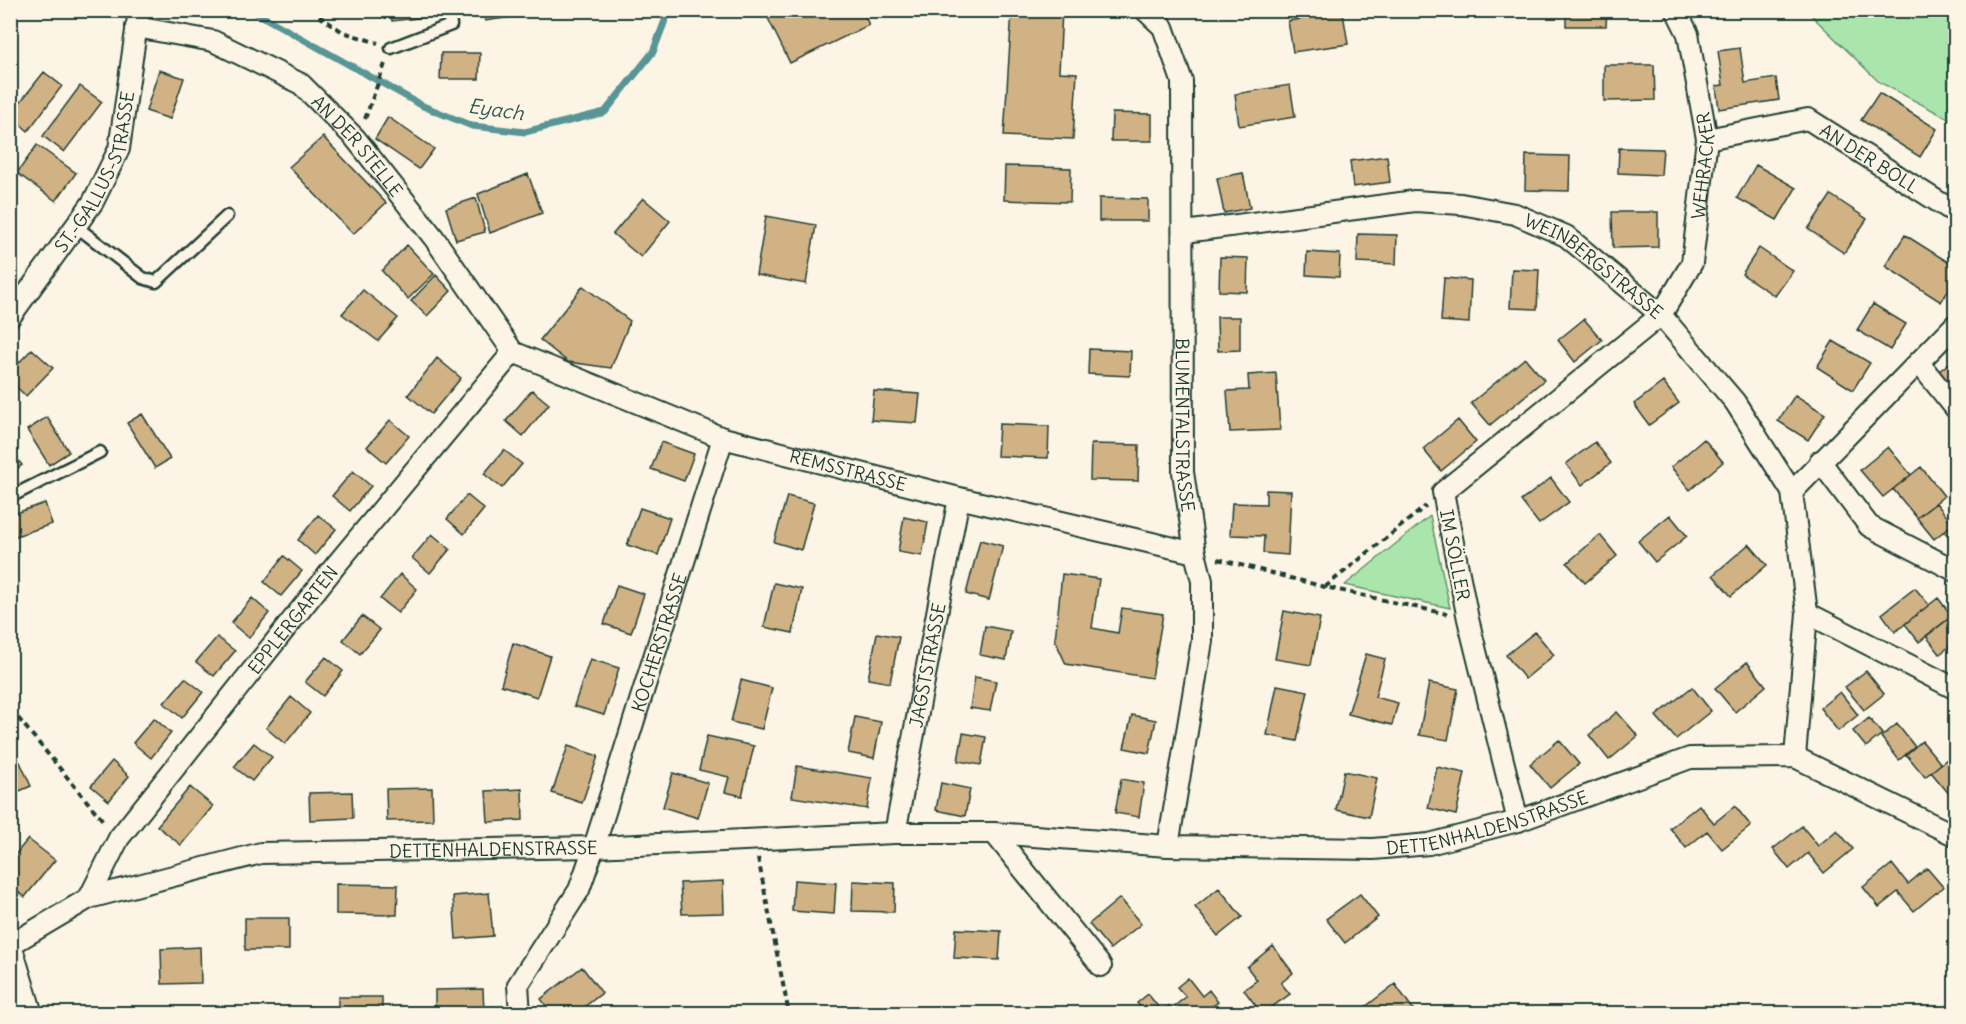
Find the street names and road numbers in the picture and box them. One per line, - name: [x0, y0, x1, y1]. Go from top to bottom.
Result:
- street label: ST.-GALLUS-STRASSE: [49, 90, 139, 257]
- street label: AN DER STELLE: [307, 90, 408, 201]
- street label: WEHRÄCKER: [1686, 110, 1719, 220]
- street label: AN DER BÖLL: [1816, 118, 1924, 198]
- street label: WEINBERGSTRASSE: [1521, 208, 1668, 323]
- street label: BLUMENTALSTRASSE: [1171, 338, 1200, 513]
- street label: REMSSTRASSE: [787, 444, 909, 496]
- street label: IM SÖLLER: [1435, 507, 1475, 603]
- street label: EPPLERGARTEN: [242, 561, 343, 679]
- street label: KOCHERSTRASSE: [626, 570, 691, 715]
- street label: JAGSTSTRASSE: [904, 601, 950, 729]
- street label: DETTENHALDENSTRASSE: [1385, 785, 1591, 859]
- street label: DETTENHALDENSTRASSE: [389, 835, 598, 862]

